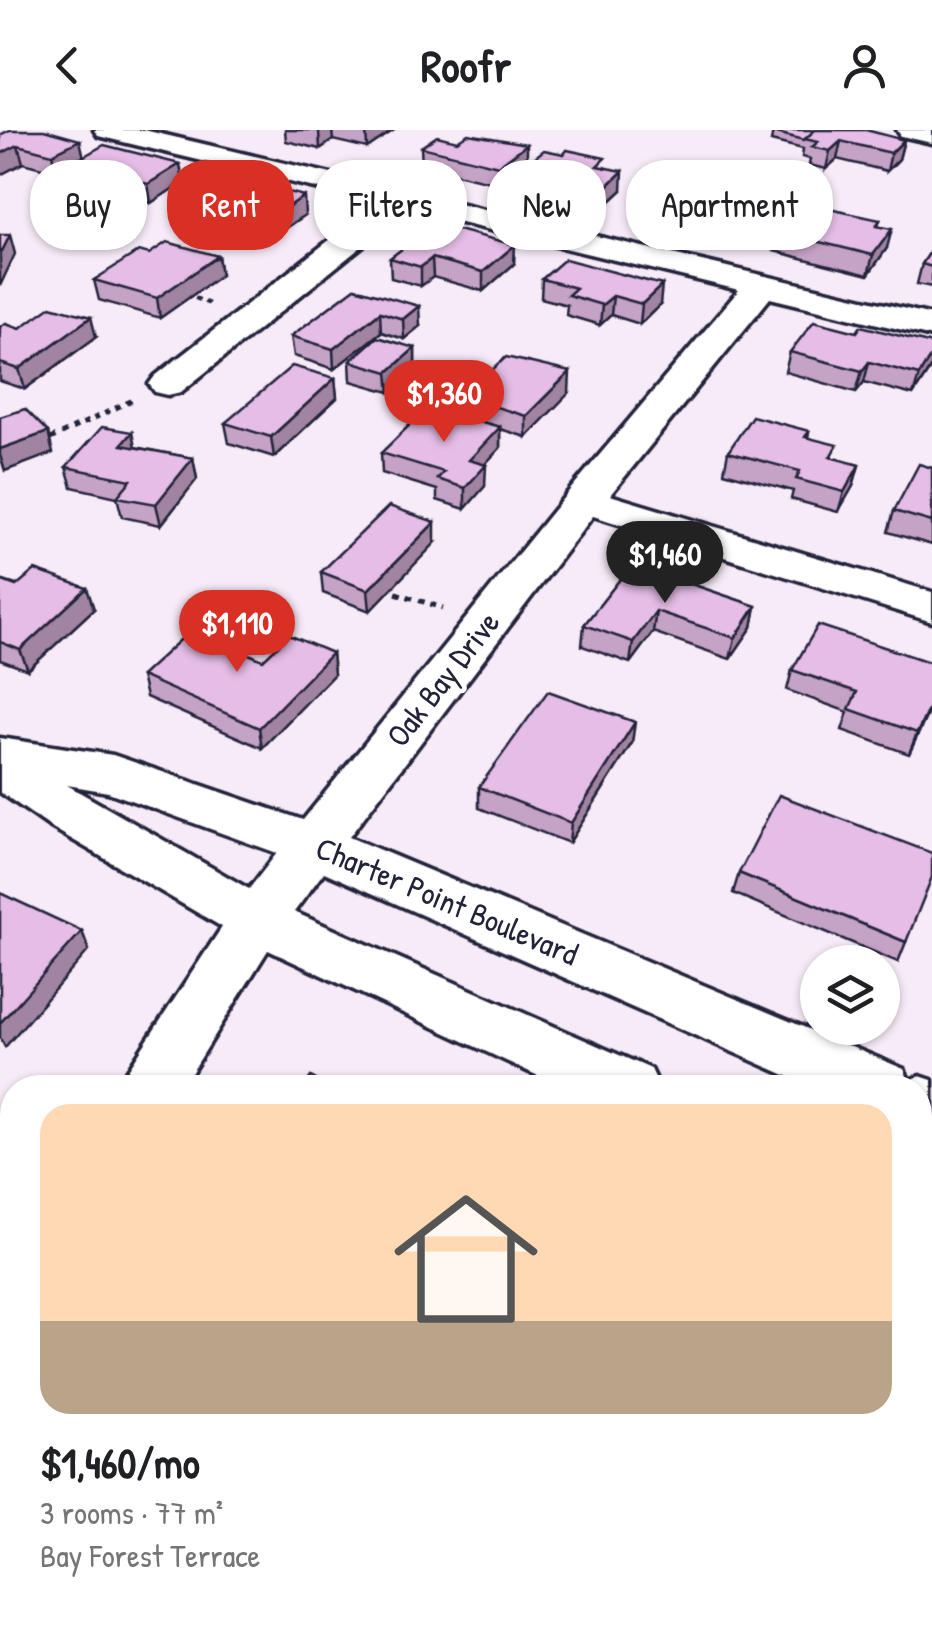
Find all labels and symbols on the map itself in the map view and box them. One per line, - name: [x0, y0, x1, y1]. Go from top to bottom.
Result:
- pin: $1,360: [363, 360, 525, 445]
- pin: $1,460: [584, 521, 746, 606]
- pin: $1,110: [156, 590, 318, 675]
- street label: Oak Bay Drive: [376, 602, 509, 755]
- street label: Charter Point Boulevard: [310, 826, 585, 975]

